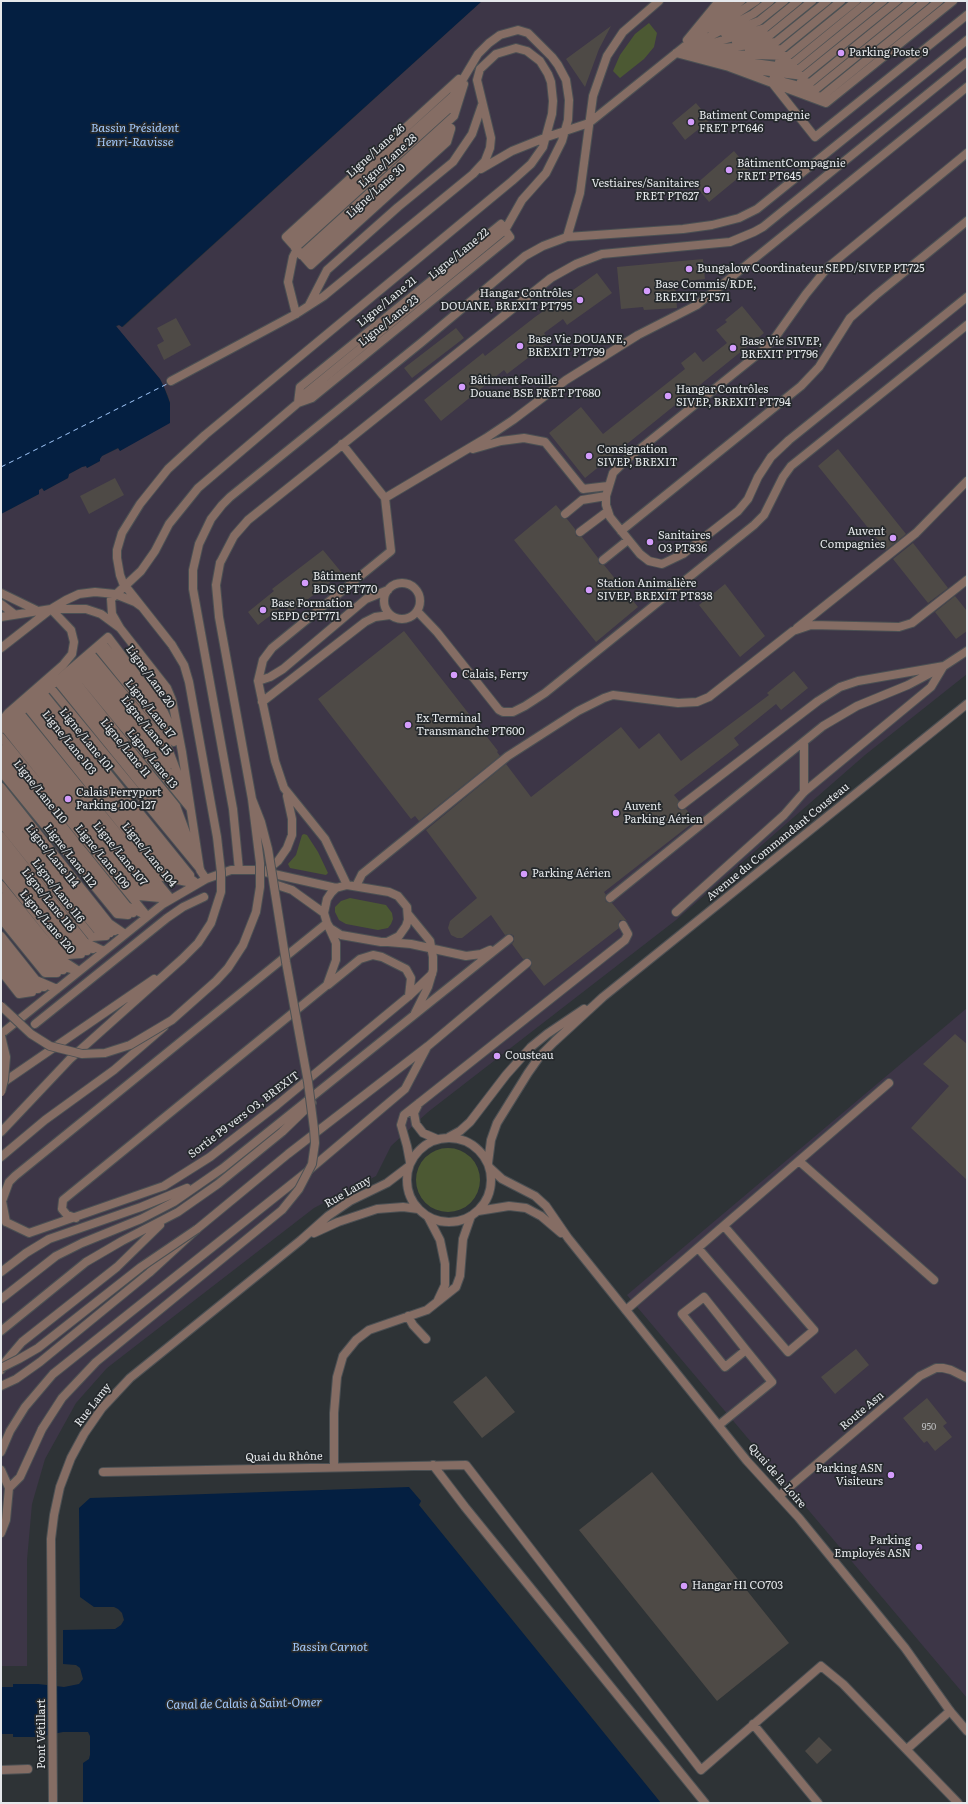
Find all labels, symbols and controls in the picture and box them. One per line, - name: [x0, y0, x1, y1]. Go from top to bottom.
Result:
- place label: Parking Poste 9: [849, 46, 928, 60]
- marker: Parking Poste 9: [836, 48, 846, 58]
- place label: Batiment Compagnie FRET PT646: [699, 109, 810, 135]
- marker: Batiment Compagnie FRET PT646: [686, 117, 696, 127]
- water label: Bassin Président Henri-Ravisse: [91, 121, 179, 149]
- street label: Ligne/Lane 26: [344, 121, 408, 181]
- street label: Ligne/Lane 28: [356, 131, 420, 191]
- place label: BâtimentCompagnie FRET PT645: [737, 157, 846, 183]
- street label: Ligne/Lane 30: [344, 161, 408, 221]
- marker: BâtimentCompagnie FRET PT645: [724, 165, 734, 175]
- place label: Vestiaires/Sanitaires FRET PT627: [591, 177, 699, 203]
- marker: Vestiaires/Sanitaires FRET PT627: [702, 185, 712, 195]
- street label: Ligne/Lane 22: [426, 226, 492, 282]
- place label: Bungalow Coordinateur SEPD/SIVEP PT725: [697, 262, 925, 276]
- marker: Bungalow Coordinateur SEPD/SIVEP PT725: [684, 264, 694, 274]
- street label: Ligne/Lane 21: [355, 274, 419, 330]
- place label: Base Commis/RDE, BREXIT PT571: [655, 278, 757, 304]
- marker: Base Commis/RDE, BREXIT PT571: [642, 286, 652, 296]
- place label: Hangar Contrôles DOUANE, BREXIT PT795: [441, 287, 572, 313]
- street label: Ligne/Lane 23: [356, 293, 422, 349]
- marker: Hangar Contrôles DOUANE, BREXIT PT795: [575, 295, 585, 305]
- place label: Base Vie DOUANE, BREXIT PT799: [528, 333, 626, 359]
- place label: Base Vie SIVEP, BREXIT PT796: [741, 335, 822, 361]
- marker: Base Vie DOUANE, BREXIT PT799: [515, 341, 525, 351]
- marker: Base Vie SIVEP, BREXIT PT796: [728, 343, 738, 353]
- place label: Bâtiment Fouille Douane BSE FRET PT680: [470, 374, 601, 400]
- marker: Bâtiment Fouille Douane BSE FRET PT680: [457, 382, 467, 392]
- place label: Hangar Contrôles SIVEP, BREXIT PT794: [676, 383, 791, 409]
- marker: Hangar Contrôles SIVEP, BREXIT PT794: [663, 391, 673, 401]
- place label: Consignation SIVEP, BREXIT: [597, 443, 678, 469]
- marker: Consignation SIVEP, BREXIT: [584, 451, 594, 461]
- place label: Auvent Compagnies: [820, 525, 885, 551]
- place label: Sanitaires O3 PT836: [658, 529, 710, 555]
- marker: Auvent Compagnies: [888, 533, 898, 543]
- marker: Sanitaires O3 PT836: [645, 537, 655, 547]
- place label: Bâtiment BDS CPT770: [313, 570, 377, 596]
- place label: Station Animalière SIVEP, BREXIT PT838: [597, 577, 713, 603]
- marker: Bâtiment BDS CPT770: [300, 578, 310, 588]
- marker: Station Animalière SIVEP, BREXIT PT838: [584, 585, 594, 595]
- place label: Base Formation SEPD CPT771: [271, 597, 353, 623]
- marker: Base Formation SEPD CPT771: [258, 605, 268, 615]
- street label: Ligne/Lane 20: [123, 643, 177, 711]
- place label: Calais, Ferry: [462, 668, 528, 682]
- marker: Calais, Ferry: [449, 670, 459, 680]
- street label: Ligne/Lane 17: [122, 677, 178, 741]
- street label: Ligne/Lane 15: [118, 694, 174, 758]
- street label: Ligne/Lane 101: [56, 706, 116, 774]
- street label: Ligne/Lane 103: [39, 708, 99, 778]
- place label: Ex Terminal Transmanche PT600: [416, 712, 525, 738]
- street label: Ligne/Lane 11: [97, 716, 153, 780]
- marker: Ex Terminal Transmanche PT600: [403, 720, 413, 730]
- street label: Ligne/Lane 13: [124, 727, 180, 791]
- street label: Ligne/Lane 110: [10, 758, 70, 826]
- street label: Avenue du Commandant Cousteau: [704, 780, 852, 904]
- place label: Calais Ferryport Parking 100-127: [76, 786, 161, 812]
- marker: Calais Ferryport Parking 100-127: [63, 794, 73, 804]
- place label: Auvent Parking Aérien: [624, 800, 703, 826]
- marker: Auvent Parking Aérien: [611, 808, 621, 818]
- street label: Ligne/Lane 107: [90, 819, 150, 889]
- street label: Ligne/Lane 104: [119, 820, 179, 890]
- street label: Ligne/Lane 114: [23, 822, 81, 890]
- street label: Ligne/Lane 112: [41, 822, 99, 890]
- street label: Ligne/Lane 109: [72, 822, 132, 892]
- street label: Ligne/Lane 116: [29, 856, 87, 926]
- street label: Ligne/Lane 118: [19, 866, 77, 934]
- place label: Parking Aérien: [532, 867, 611, 881]
- marker: Parking Aérien: [519, 869, 529, 879]
- street label: Ligne/Lane 120: [17, 888, 77, 956]
- place label: Cousteau: [505, 1049, 554, 1063]
- marker: Cousteau: [492, 1051, 502, 1061]
- street label: Sortie P9 vers O3, BREXIT: [186, 1069, 302, 1161]
- street label: Rue Lamy: [322, 1173, 374, 1211]
- street label: Rue Lamy: [72, 1381, 114, 1429]
- street label: Route Asn: [837, 1389, 887, 1433]
- house number: 950: [922, 1422, 936, 1432]
- street label: Quai de la Loire: [745, 1441, 809, 1511]
- street label: Quai du Rhône: [245, 1450, 323, 1464]
- place label: Parking ASN Visiteurs: [816, 1462, 883, 1488]
- marker: Parking ASN Visiteurs: [886, 1470, 896, 1480]
- place label: Parking Employés ASN: [834, 1534, 911, 1560]
- marker: Parking Employés ASN: [914, 1542, 924, 1552]
- place label: Hangar H1 CO703: [692, 1579, 783, 1593]
- marker: Hangar H1 CO703: [679, 1581, 689, 1591]
- water label: Bassin Carnot: [292, 1640, 368, 1654]
- water label: Canal de Calais à Saint-Omer: [166, 1695, 322, 1713]
- street label: Pont Vétillart: [35, 1699, 49, 1769]

